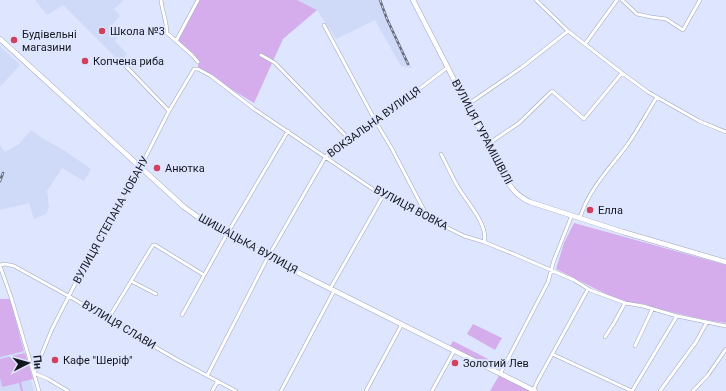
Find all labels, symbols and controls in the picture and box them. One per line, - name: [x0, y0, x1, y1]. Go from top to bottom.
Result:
- place label: Школа №3: [110, 25, 165, 38]
- marker: Школа №3: [97, 26, 107, 36]
- place label: Будівельні магазини: [22, 28, 77, 54]
- marker: Будівельні магазини: [9, 35, 19, 45]
- place label: Копчена риба: [93, 55, 164, 68]
- marker: Копчена риба: [80, 56, 90, 66]
- street label: ВУЛИЦЯ ГУРАМІШВІЛІ: [449, 77, 515, 187]
- street label: ВОКЗАЛЬНА ВУЛИЦЯ: [325, 84, 423, 160]
- street label: ВУЛИЦЯ СТЕПАНА ЧОБАНУ: [71, 154, 152, 286]
- place label: Анютка: [165, 162, 205, 175]
- marker: Анютка: [152, 163, 162, 173]
- street label: ВУЛИЦЯ ВОВКА: [372, 183, 451, 233]
- place label: Елла: [598, 204, 623, 217]
- marker: Елла: [585, 205, 595, 215]
- street label: ШИШАЦЬКА ВУЛИЦЯ: [196, 211, 300, 277]
- street label: ВУЛИЦЯ СЛАВИ: [80, 298, 158, 352]
- north arrow: [8, 343, 48, 383]
- text: Пн: [30, 354, 45, 370]
- place label: Кафе "Шеріф": [63, 354, 133, 367]
- marker: Кафе "Шеріф": [50, 355, 60, 365]
- place label: Золотий Лев: [463, 357, 529, 370]
- marker: Золотий Лев: [450, 358, 460, 368]

